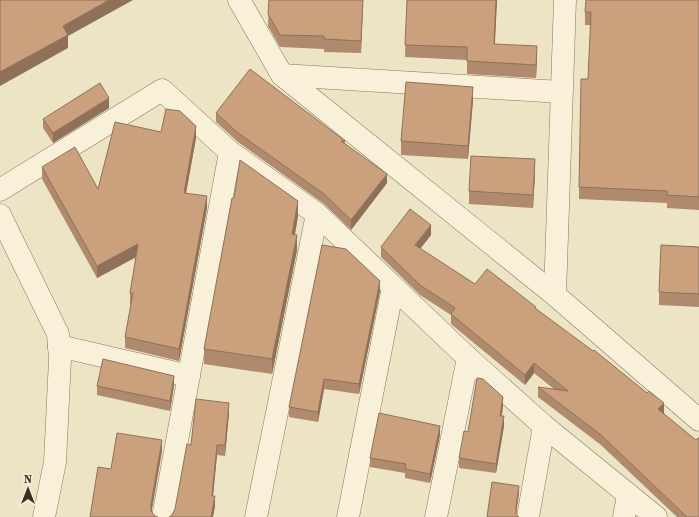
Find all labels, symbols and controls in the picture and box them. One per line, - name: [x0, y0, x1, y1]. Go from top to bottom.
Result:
- north arrow: [8, 469, 48, 509]
- text: N: [24, 472, 32, 487]

